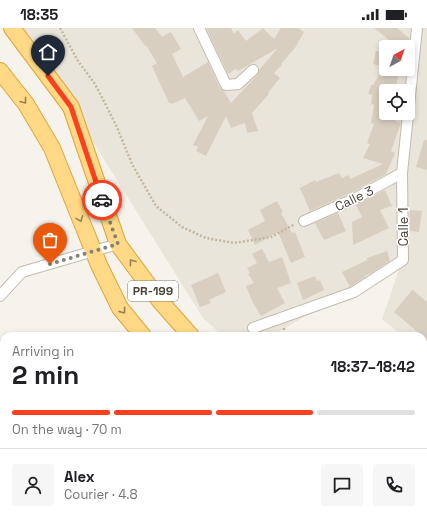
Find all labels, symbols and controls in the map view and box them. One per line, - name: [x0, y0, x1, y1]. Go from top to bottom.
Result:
- text: 18:35: [20, 5, 58, 24]
- pin: [31, 35, 65, 76]
- north arrow: [379, 40, 415, 76]
- map controls: [379, 40, 415, 120]
- icon: home: [37, 41, 59, 63]
- button: locate: [379, 84, 415, 120]
- one-way arrow: [19, 97, 26, 104]
- courier: [82, 180, 122, 220]
- street label: Calle 3: [332, 182, 377, 215]
- icon: car: [91, 189, 113, 211]
- street label: Calle 1: [395, 208, 412, 246]
- one-way arrow: [75, 215, 83, 222]
- pin: [33, 223, 67, 264]
- icon: bag: [39, 229, 61, 251]
- one-way arrow: [130, 260, 137, 267]
- road number: PR-199: [128, 281, 178, 301]
- one-way arrow: [118, 306, 125, 313]
- text: Arriving in: [12, 343, 74, 360]
- text: 18:37–18:42: [330, 357, 415, 376]
- text: 2 min: [12, 358, 79, 392]
- text: On the way · 70 m: [12, 421, 122, 438]
- button: person: [12, 464, 54, 506]
- button: chat: [321, 464, 363, 506]
- button: phone: [373, 464, 415, 506]
- text: Alex: [64, 467, 95, 486]
- text: Courier · 4.8: [64, 486, 138, 503]

